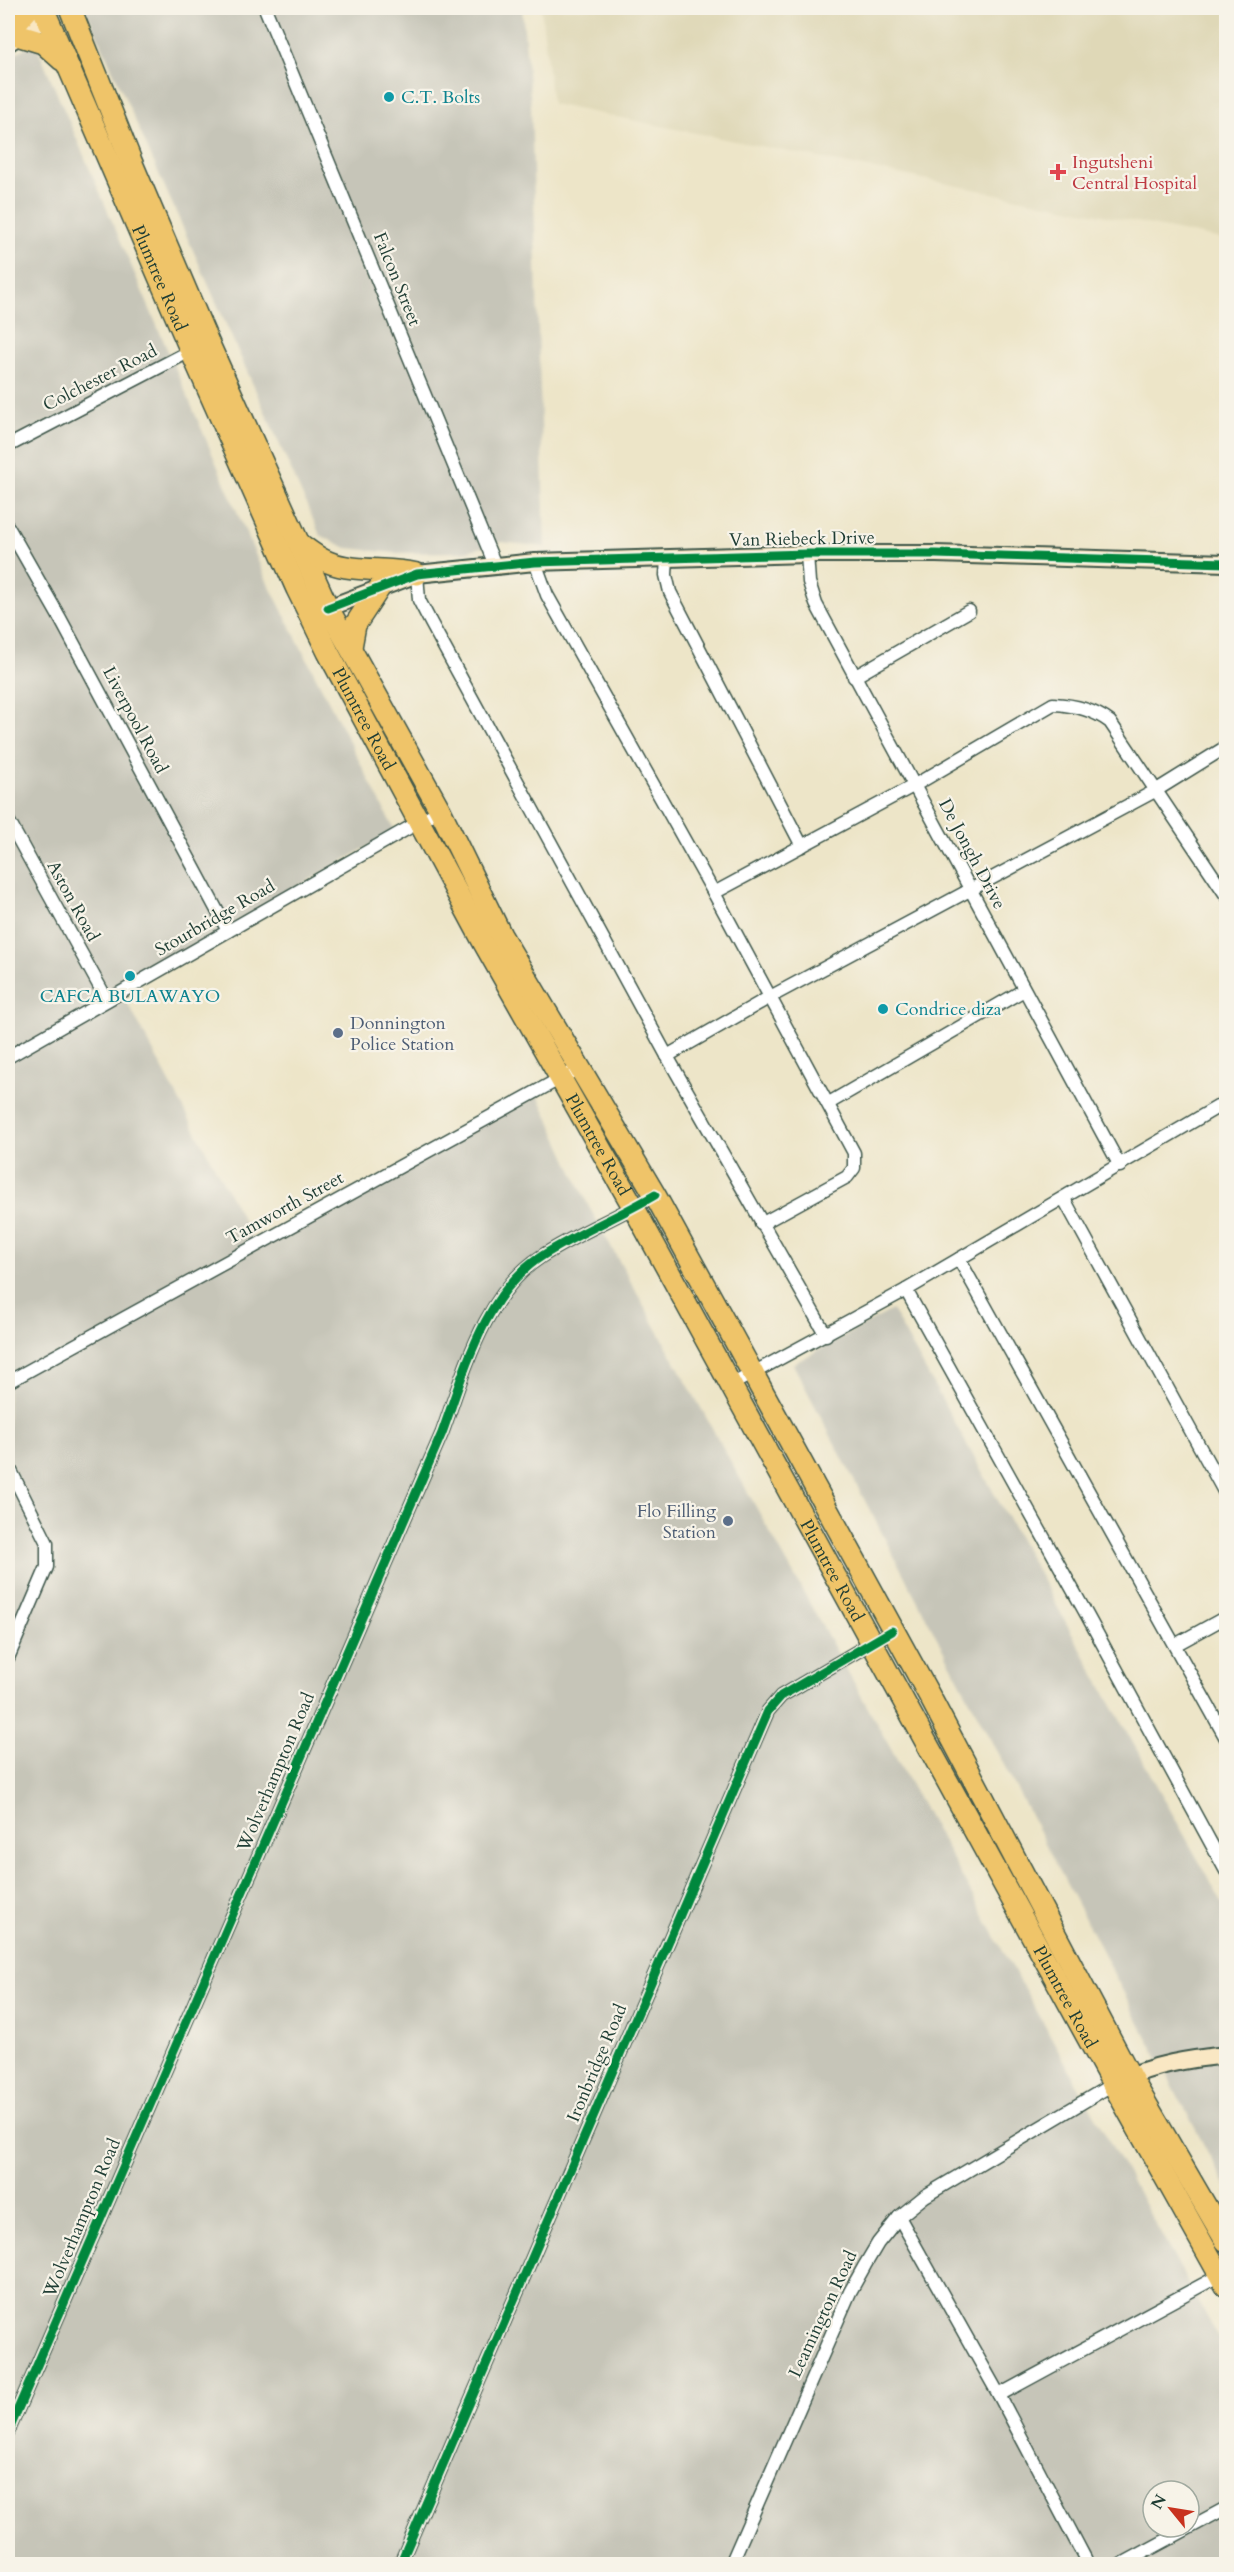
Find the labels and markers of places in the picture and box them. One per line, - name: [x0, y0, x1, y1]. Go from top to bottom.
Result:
- place label: C.T. Bolts: [401, 85, 480, 110]
- marker: C.T. Bolts: [382, 90, 396, 104]
- place label: Ingutsheni Central Hospital: [1072, 150, 1198, 196]
- marker: Ingutsheni Central Hospital: [1049, 163, 1067, 181]
- marker: CAFCA BULAWAYO: [123, 969, 137, 983]
- place label: CAFCA BULAWAYO: [40, 984, 220, 1009]
- place label: Condrice diza: [895, 997, 1002, 1022]
- marker: Condrice diza: [876, 1002, 890, 1016]
- place label: Donnington Police Station: [350, 1011, 455, 1057]
- marker: Donnington Police Station: [331, 1026, 345, 1040]
- place label: Flo Filling Station: [637, 1499, 717, 1545]
- marker: Flo Filling Station: [721, 1514, 735, 1528]

